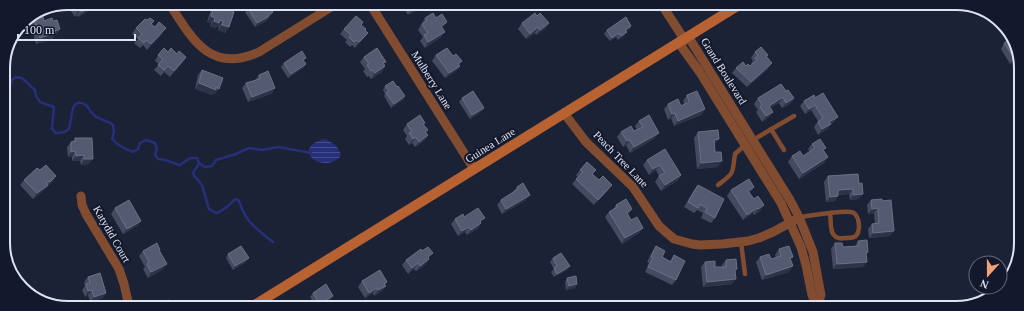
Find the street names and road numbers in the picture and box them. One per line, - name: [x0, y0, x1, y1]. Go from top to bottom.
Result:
- street label: Grand Boulevard: [699, 36, 750, 107]
- street label: Mulberry Lane: [409, 49, 455, 111]
- street label: Guinea Lane: [463, 125, 517, 165]
- street label: Peach Tree Lane: [591, 128, 651, 190]
- street label: Katydid Court: [91, 204, 133, 264]

